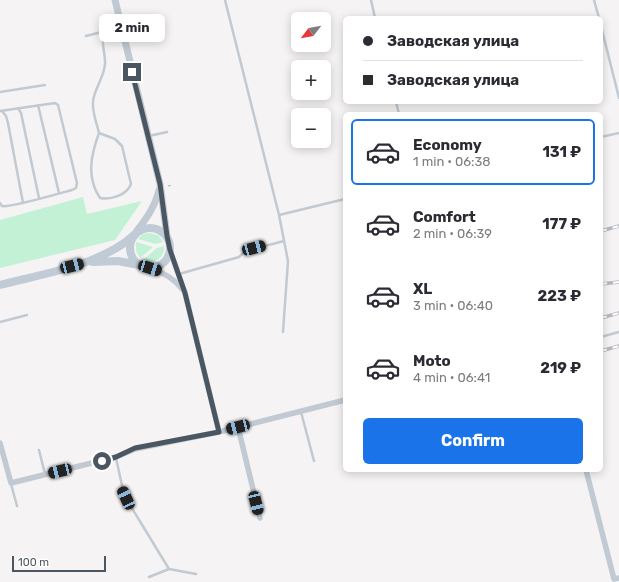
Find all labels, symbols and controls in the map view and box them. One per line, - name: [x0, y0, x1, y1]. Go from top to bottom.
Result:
- north arrow: [291, 12, 331, 52]
- map controls: [291, 12, 331, 148]
- callout: 2 min: [99, 14, 165, 42]
- text: 2 min: [114, 20, 150, 35]
- text: Заводская улица: [387, 32, 519, 50]
- button: +: [291, 60, 331, 100]
- route end: [123, 63, 141, 81]
- text: Заводская улица: [387, 71, 519, 89]
- button: −: [291, 108, 331, 148]
- icon: car: [365, 134, 401, 170]
- text: Economy: [413, 136, 482, 154]
- text: 131 ₽: [542, 143, 581, 161]
- text: 1 min · 06:38: [413, 154, 491, 169]
- icon: car: [365, 206, 401, 242]
- text: Comfort: [413, 208, 476, 226]
- text: 177 ₽: [542, 215, 581, 233]
- text: 2 min · 06:39: [413, 226, 492, 241]
- car: [241, 239, 267, 257]
- car: [59, 257, 85, 275]
- car: [137, 259, 163, 277]
- icon: car: [365, 278, 401, 314]
- text: XL: [413, 280, 432, 298]
- text: 223 ₽: [538, 287, 581, 305]
- text: 3 min · 06:40: [413, 298, 493, 313]
- icon: car: [365, 350, 401, 386]
- text: Moto: [413, 352, 451, 370]
- text: 219 ₽: [540, 359, 581, 377]
- text: 4 min · 06:41: [413, 370, 490, 385]
- car: [225, 418, 251, 436]
- button: Confirm: [363, 418, 583, 464]
- route start: [93, 452, 111, 470]
- car: [47, 462, 73, 480]
- car: [115, 485, 137, 511]
- car: [247, 490, 265, 516]
- scale bar: [12, 554, 106, 573]
- text: 100 m: [18, 556, 49, 569]

